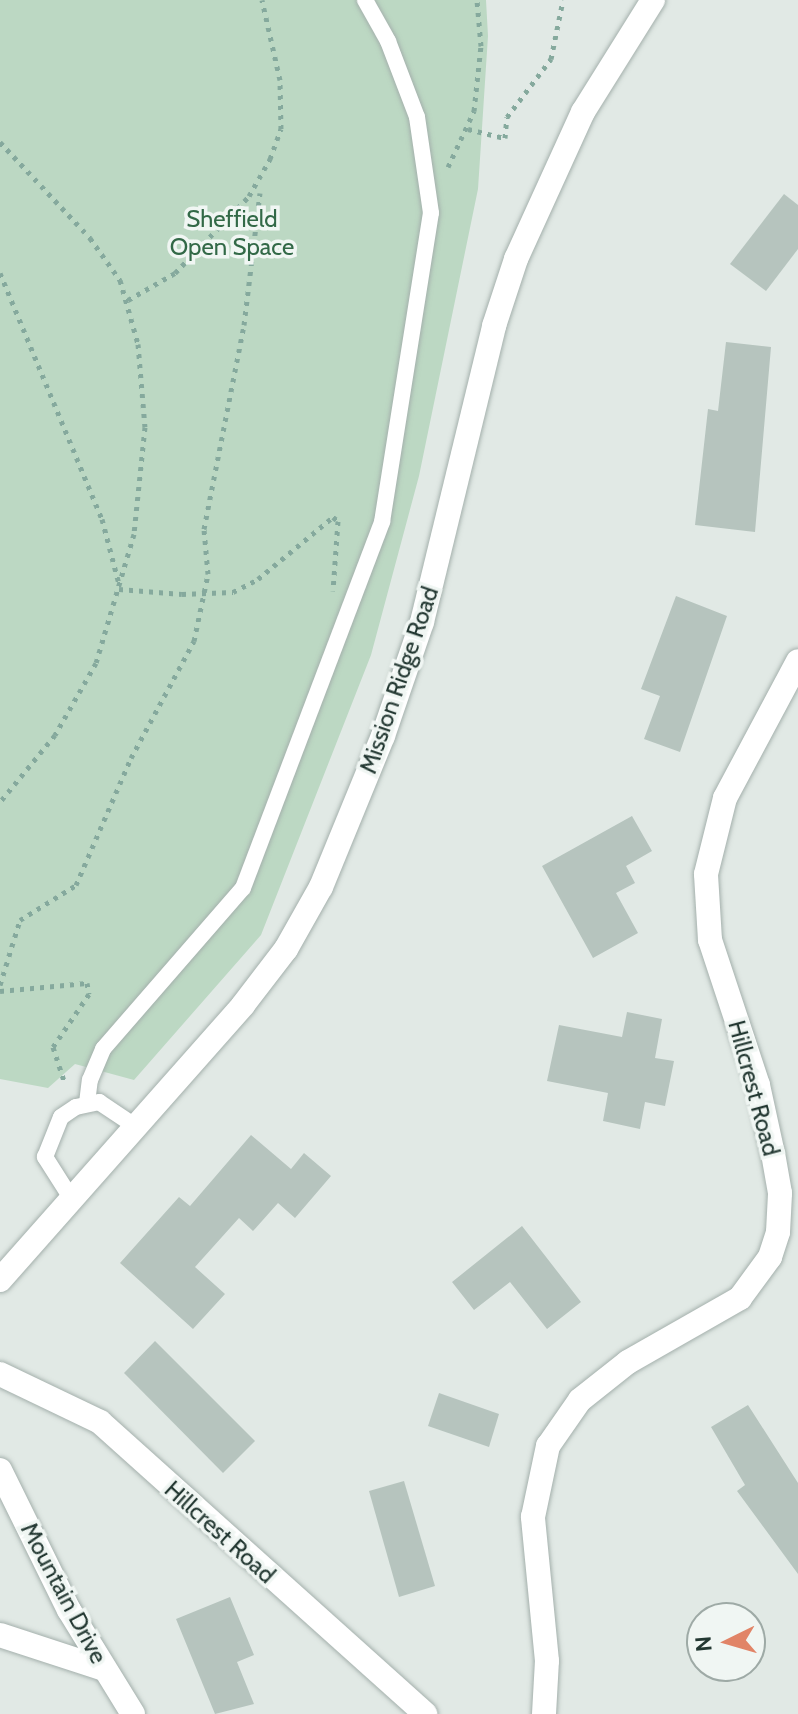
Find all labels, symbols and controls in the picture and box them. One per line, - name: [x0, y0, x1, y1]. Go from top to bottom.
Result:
- park label: Sheffield Open Space: [170, 205, 294, 261]
- street label: Mission Ridge Road: [354, 583, 444, 777]
- street label: Hillcrest Road: [722, 1017, 786, 1159]
- street label: Hillcrest Road: [159, 1475, 281, 1589]
- street label: Mountain Drive: [15, 1518, 113, 1668]
- north arrow: [686, 1602, 766, 1682]
- text: N: [689, 1635, 718, 1653]

